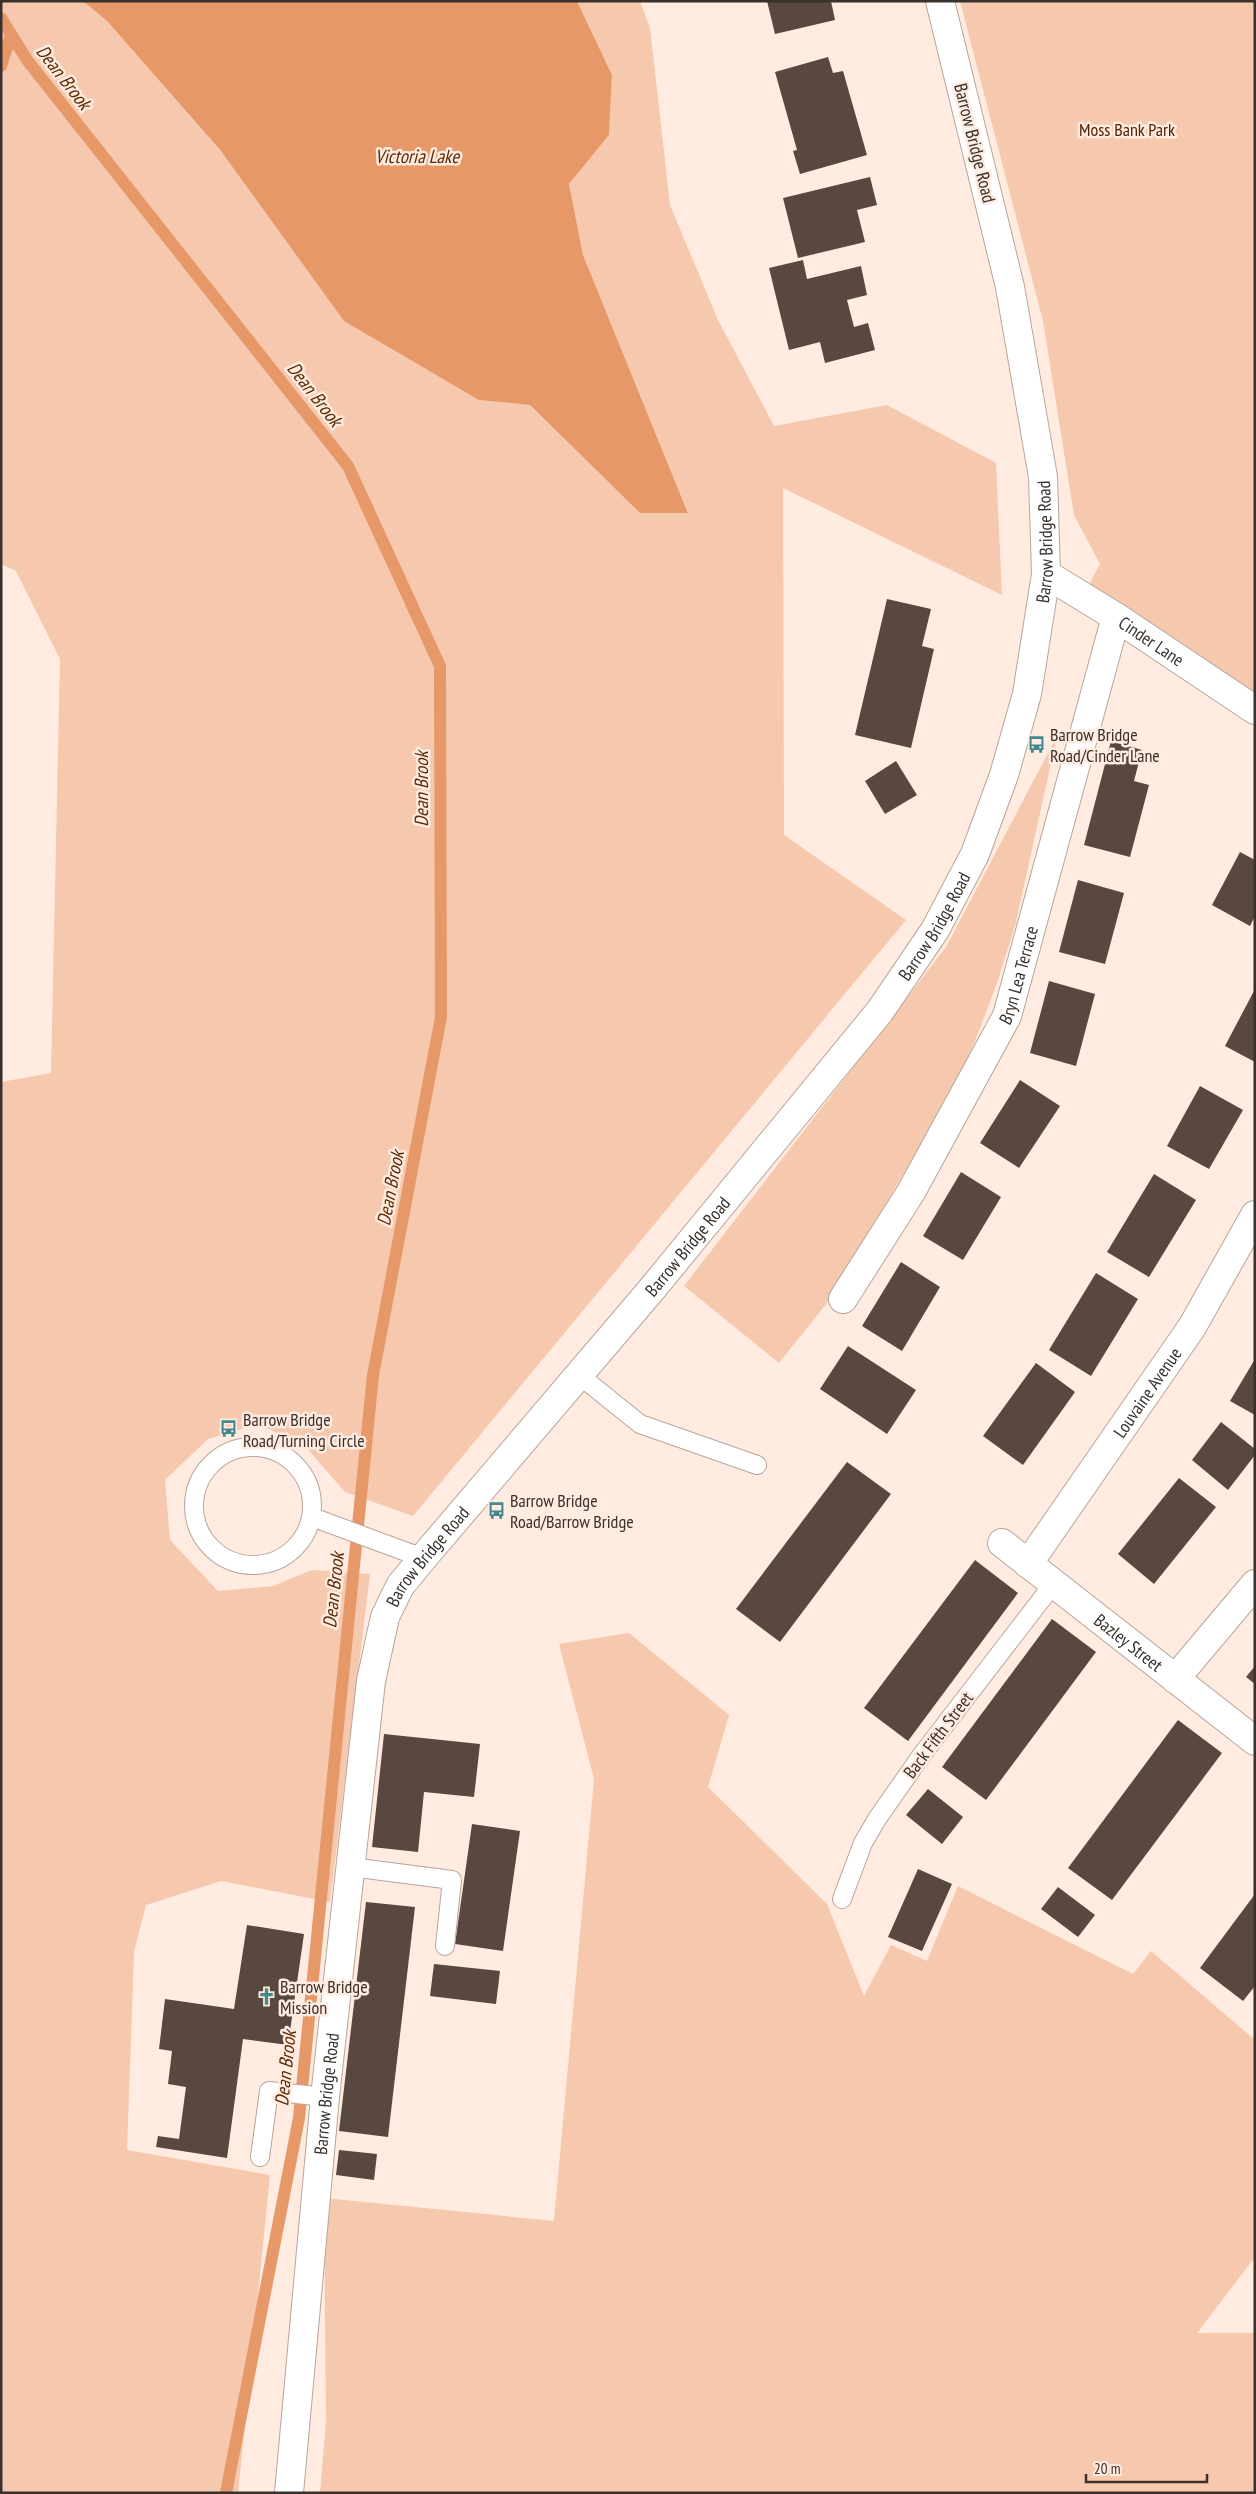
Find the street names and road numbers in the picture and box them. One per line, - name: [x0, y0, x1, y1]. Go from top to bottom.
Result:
- street label: Barrow Bridge Road: [949, 81, 1001, 205]
- street label: Barrow Bridge Road: [1030, 480, 1058, 604]
- street label: Cinder Lane: [1115, 611, 1189, 671]
- street label: Barrow Bridge Road: [893, 868, 975, 985]
- street label: Bryn Lea Terrace: [993, 923, 1043, 1028]
- street label: Barrow Bridge Road: [640, 1192, 735, 1301]
- street label: Louvaine Avenue: [1108, 1343, 1186, 1442]
- street label: Barrow Bridge Road: [380, 1501, 474, 1610]
- street label: Bazley Street: [1090, 1608, 1168, 1676]
- street label: Back Fifth Street: [898, 1687, 978, 1783]
- street label: Barrow Bridge Road: [308, 2032, 344, 2156]

